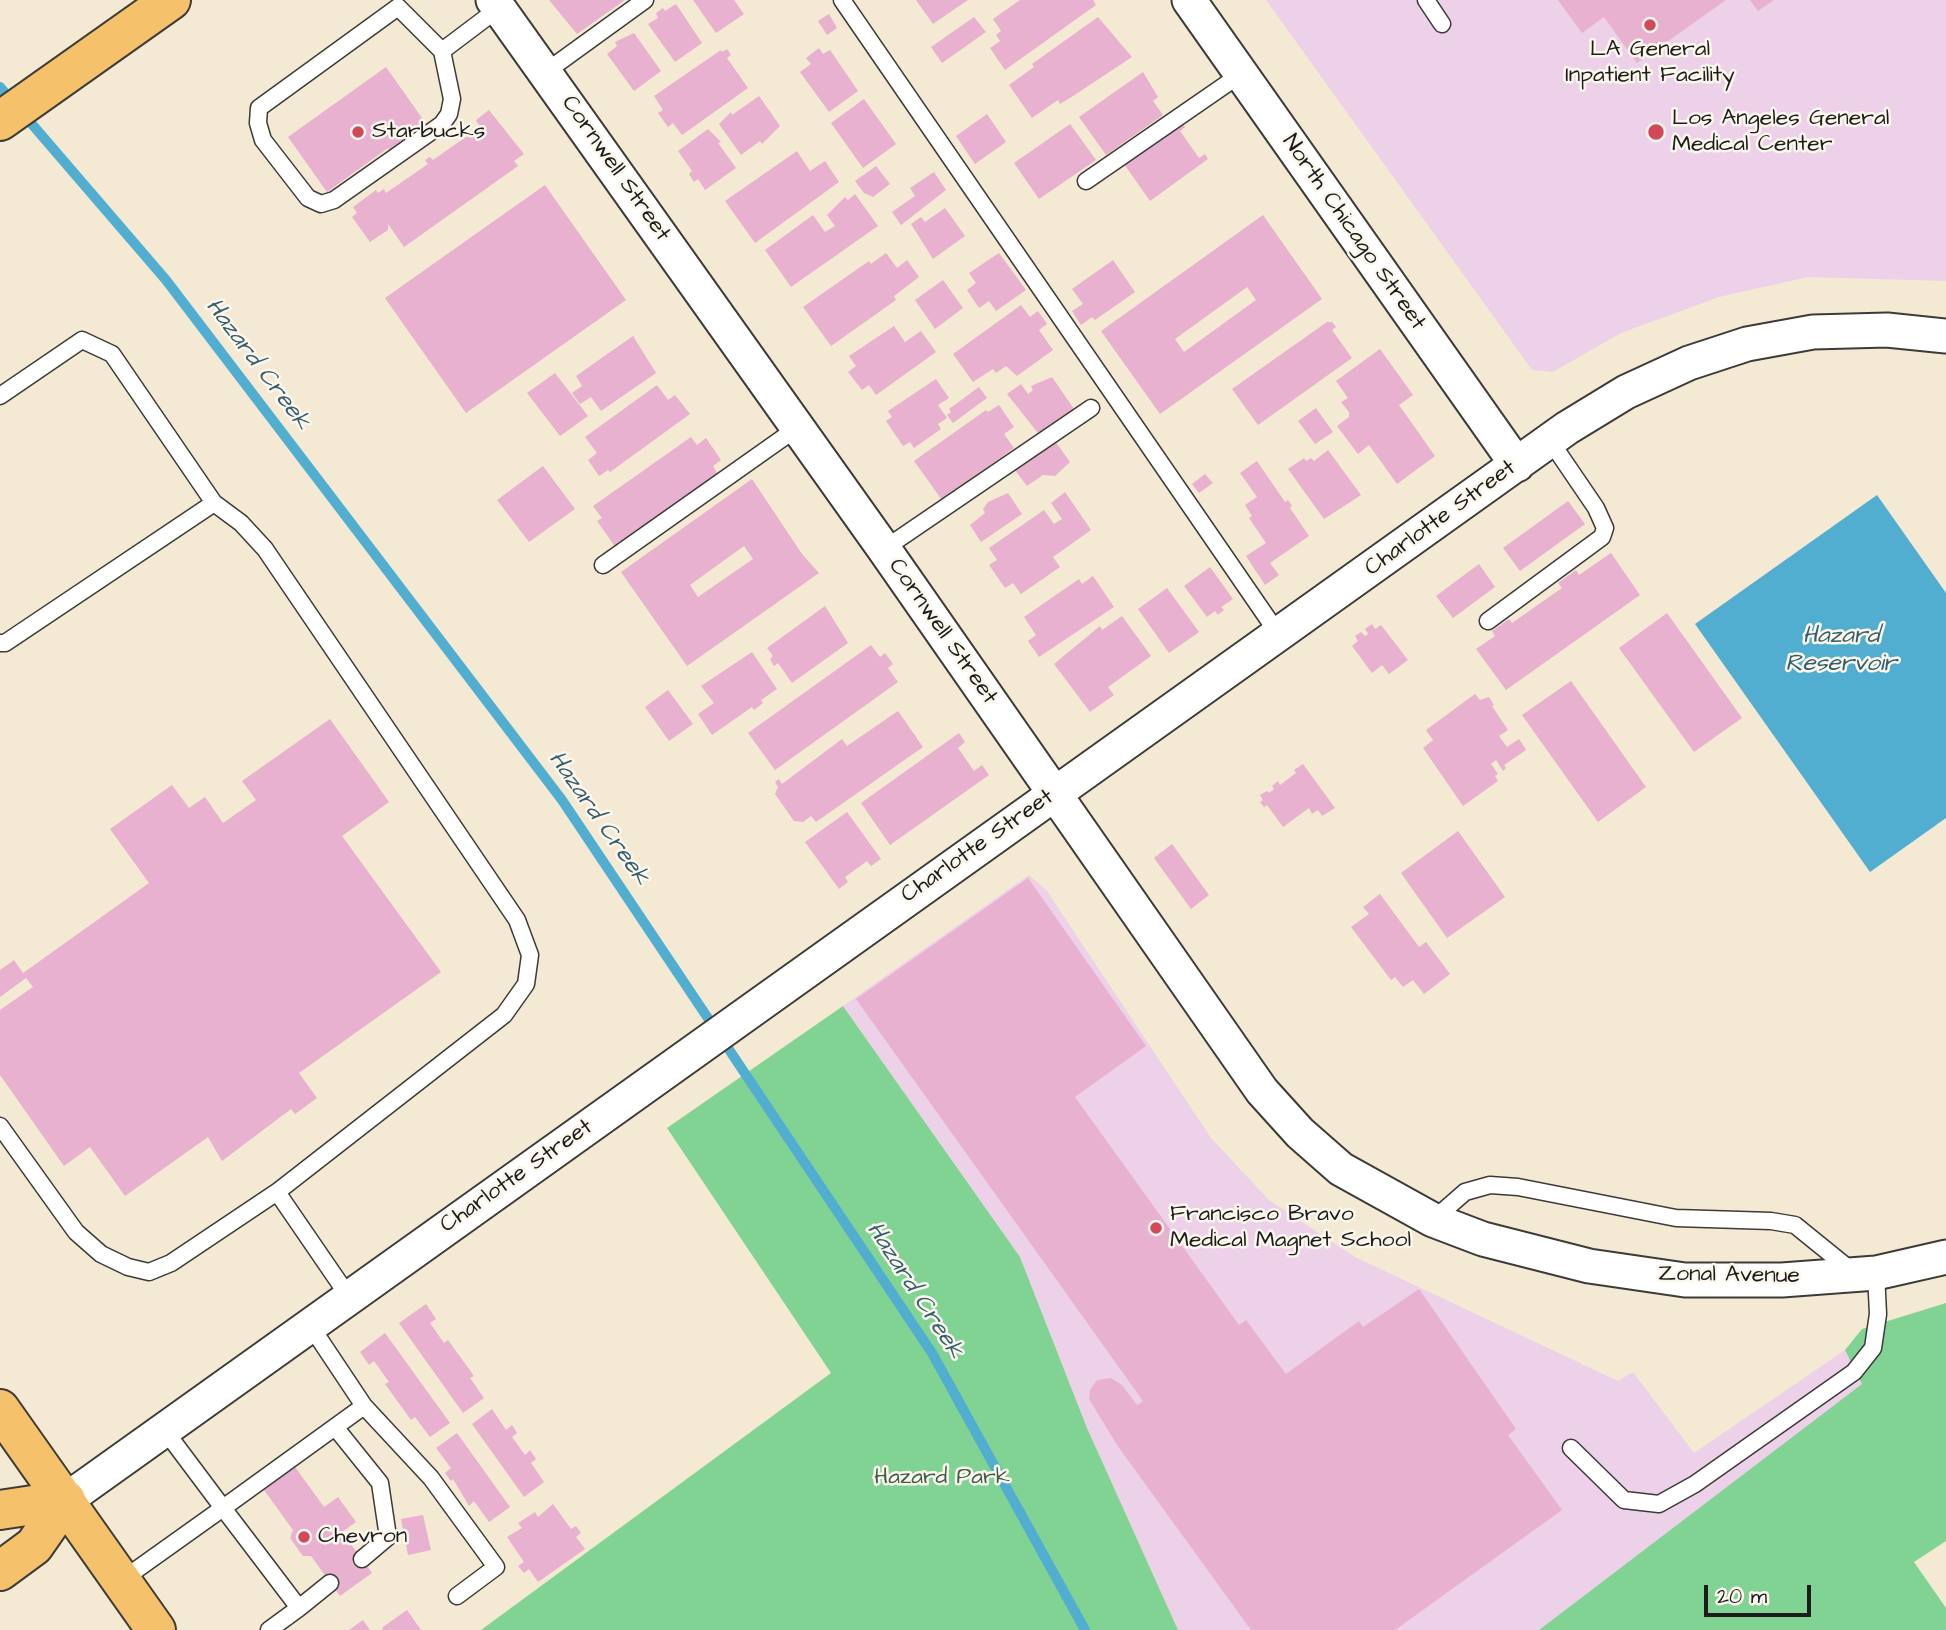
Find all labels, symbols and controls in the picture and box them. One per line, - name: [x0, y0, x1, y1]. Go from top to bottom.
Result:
- marker: LA General Inpatient Facility: [1642, 17, 1658, 33]
- place label: LA General Inpatient Facility: [1565, 36, 1735, 90]
- street label: Cornwell Street: [554, 91, 676, 247]
- place label: Los Angeles General Medical Center: [1672, 105, 1889, 159]
- place label: Starbucks: [372, 118, 485, 146]
- marker: Los Angeles General Medical Center: [1646, 122, 1666, 142]
- marker: Starbucks: [350, 124, 366, 140]
- street label: North Chicago Street: [1275, 130, 1431, 336]
- water label: Hazard Creek: [198, 294, 316, 436]
- street label: Charlotte Street: [1360, 455, 1522, 583]
- street label: Cornwell Street: [881, 554, 1003, 710]
- water label: Hazard Reservoir: [1785, 623, 1897, 679]
- water label: Hazard Creek: [541, 746, 655, 892]
- street label: Charlotte Street: [896, 784, 1060, 910]
- street label: Charlotte Street: [435, 1114, 599, 1240]
- place label: Francisco Bravo Medical Magnet School: [1170, 1201, 1411, 1255]
- water label: Hazard Creek: [859, 1217, 969, 1365]
- marker: Francisco Bravo Medical Magnet School: [1148, 1220, 1164, 1236]
- street label: Zonal Avenue: [1658, 1261, 1800, 1291]
- park label: Hazard Park: [874, 1464, 1010, 1492]
- place label: Chevron: [318, 1523, 407, 1551]
- marker: Chevron: [296, 1529, 312, 1545]
- scale bar: [1708, 1570, 1815, 1614]
- text: 20 m: [1717, 1582, 1767, 1611]

